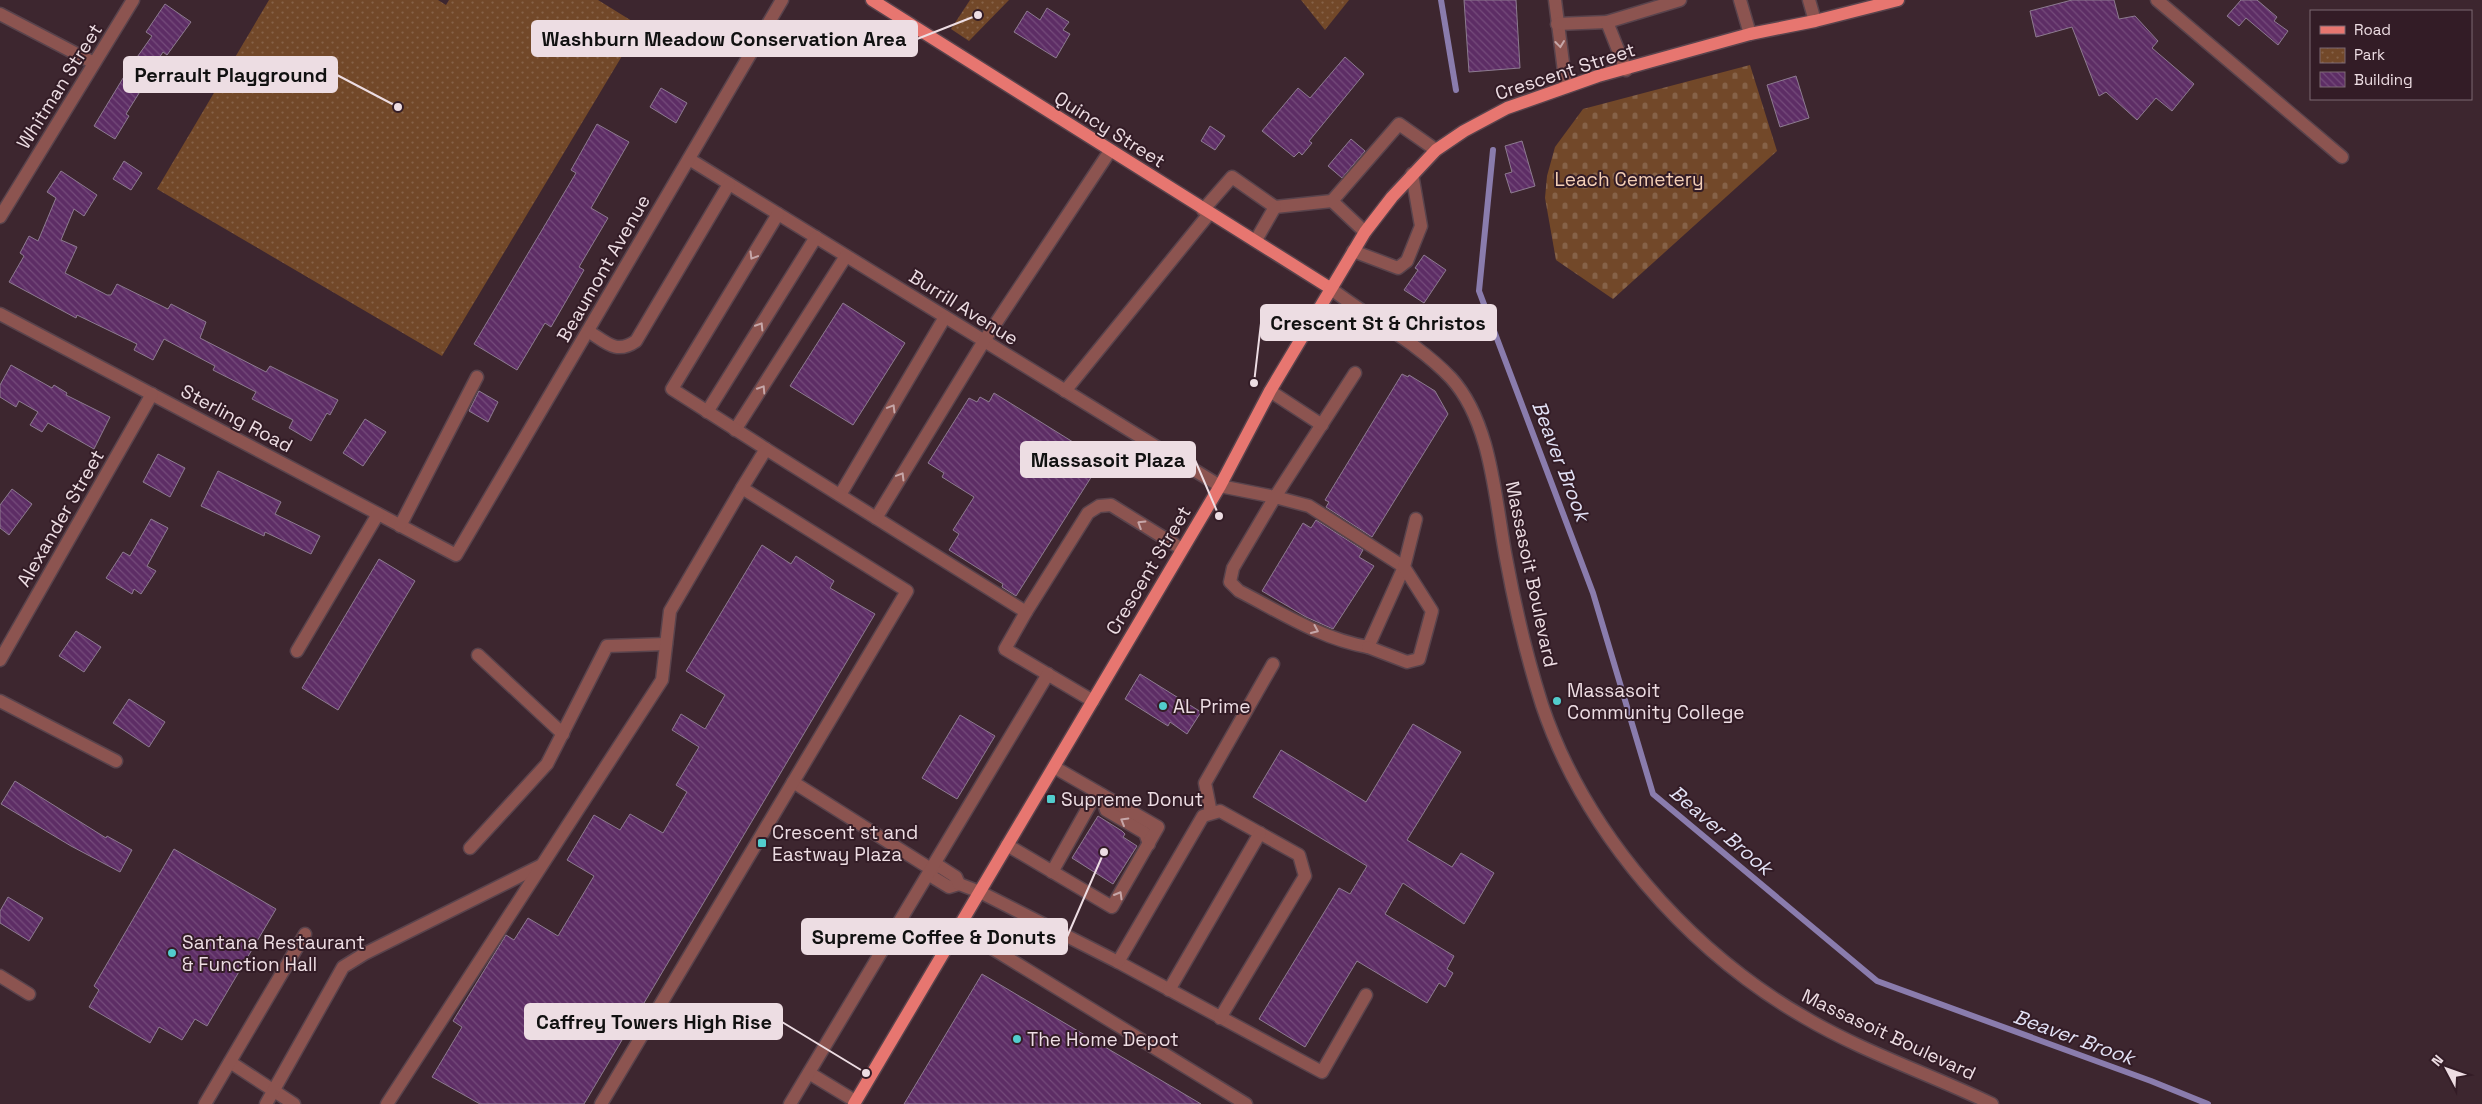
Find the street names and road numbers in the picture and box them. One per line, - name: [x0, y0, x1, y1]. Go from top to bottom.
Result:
- street label: Whitman Street: [11, 19, 108, 154]
- street label: Crescent Street: [1492, 37, 1638, 106]
- street label: Quincy Street: [1049, 85, 1170, 174]
- street label: Beaumont Avenue: [551, 190, 656, 346]
- street label: Burrill Avenue: [904, 264, 1023, 351]
- street label: Sterling Road: [177, 378, 297, 458]
- street label: Alexander Street: [11, 445, 110, 591]
- street label: Massasoit Boulevard: [1500, 479, 1563, 669]
- street label: Crescent Street: [1100, 501, 1197, 639]
- street label: Massasoit Boulevard: [1798, 983, 1980, 1086]

